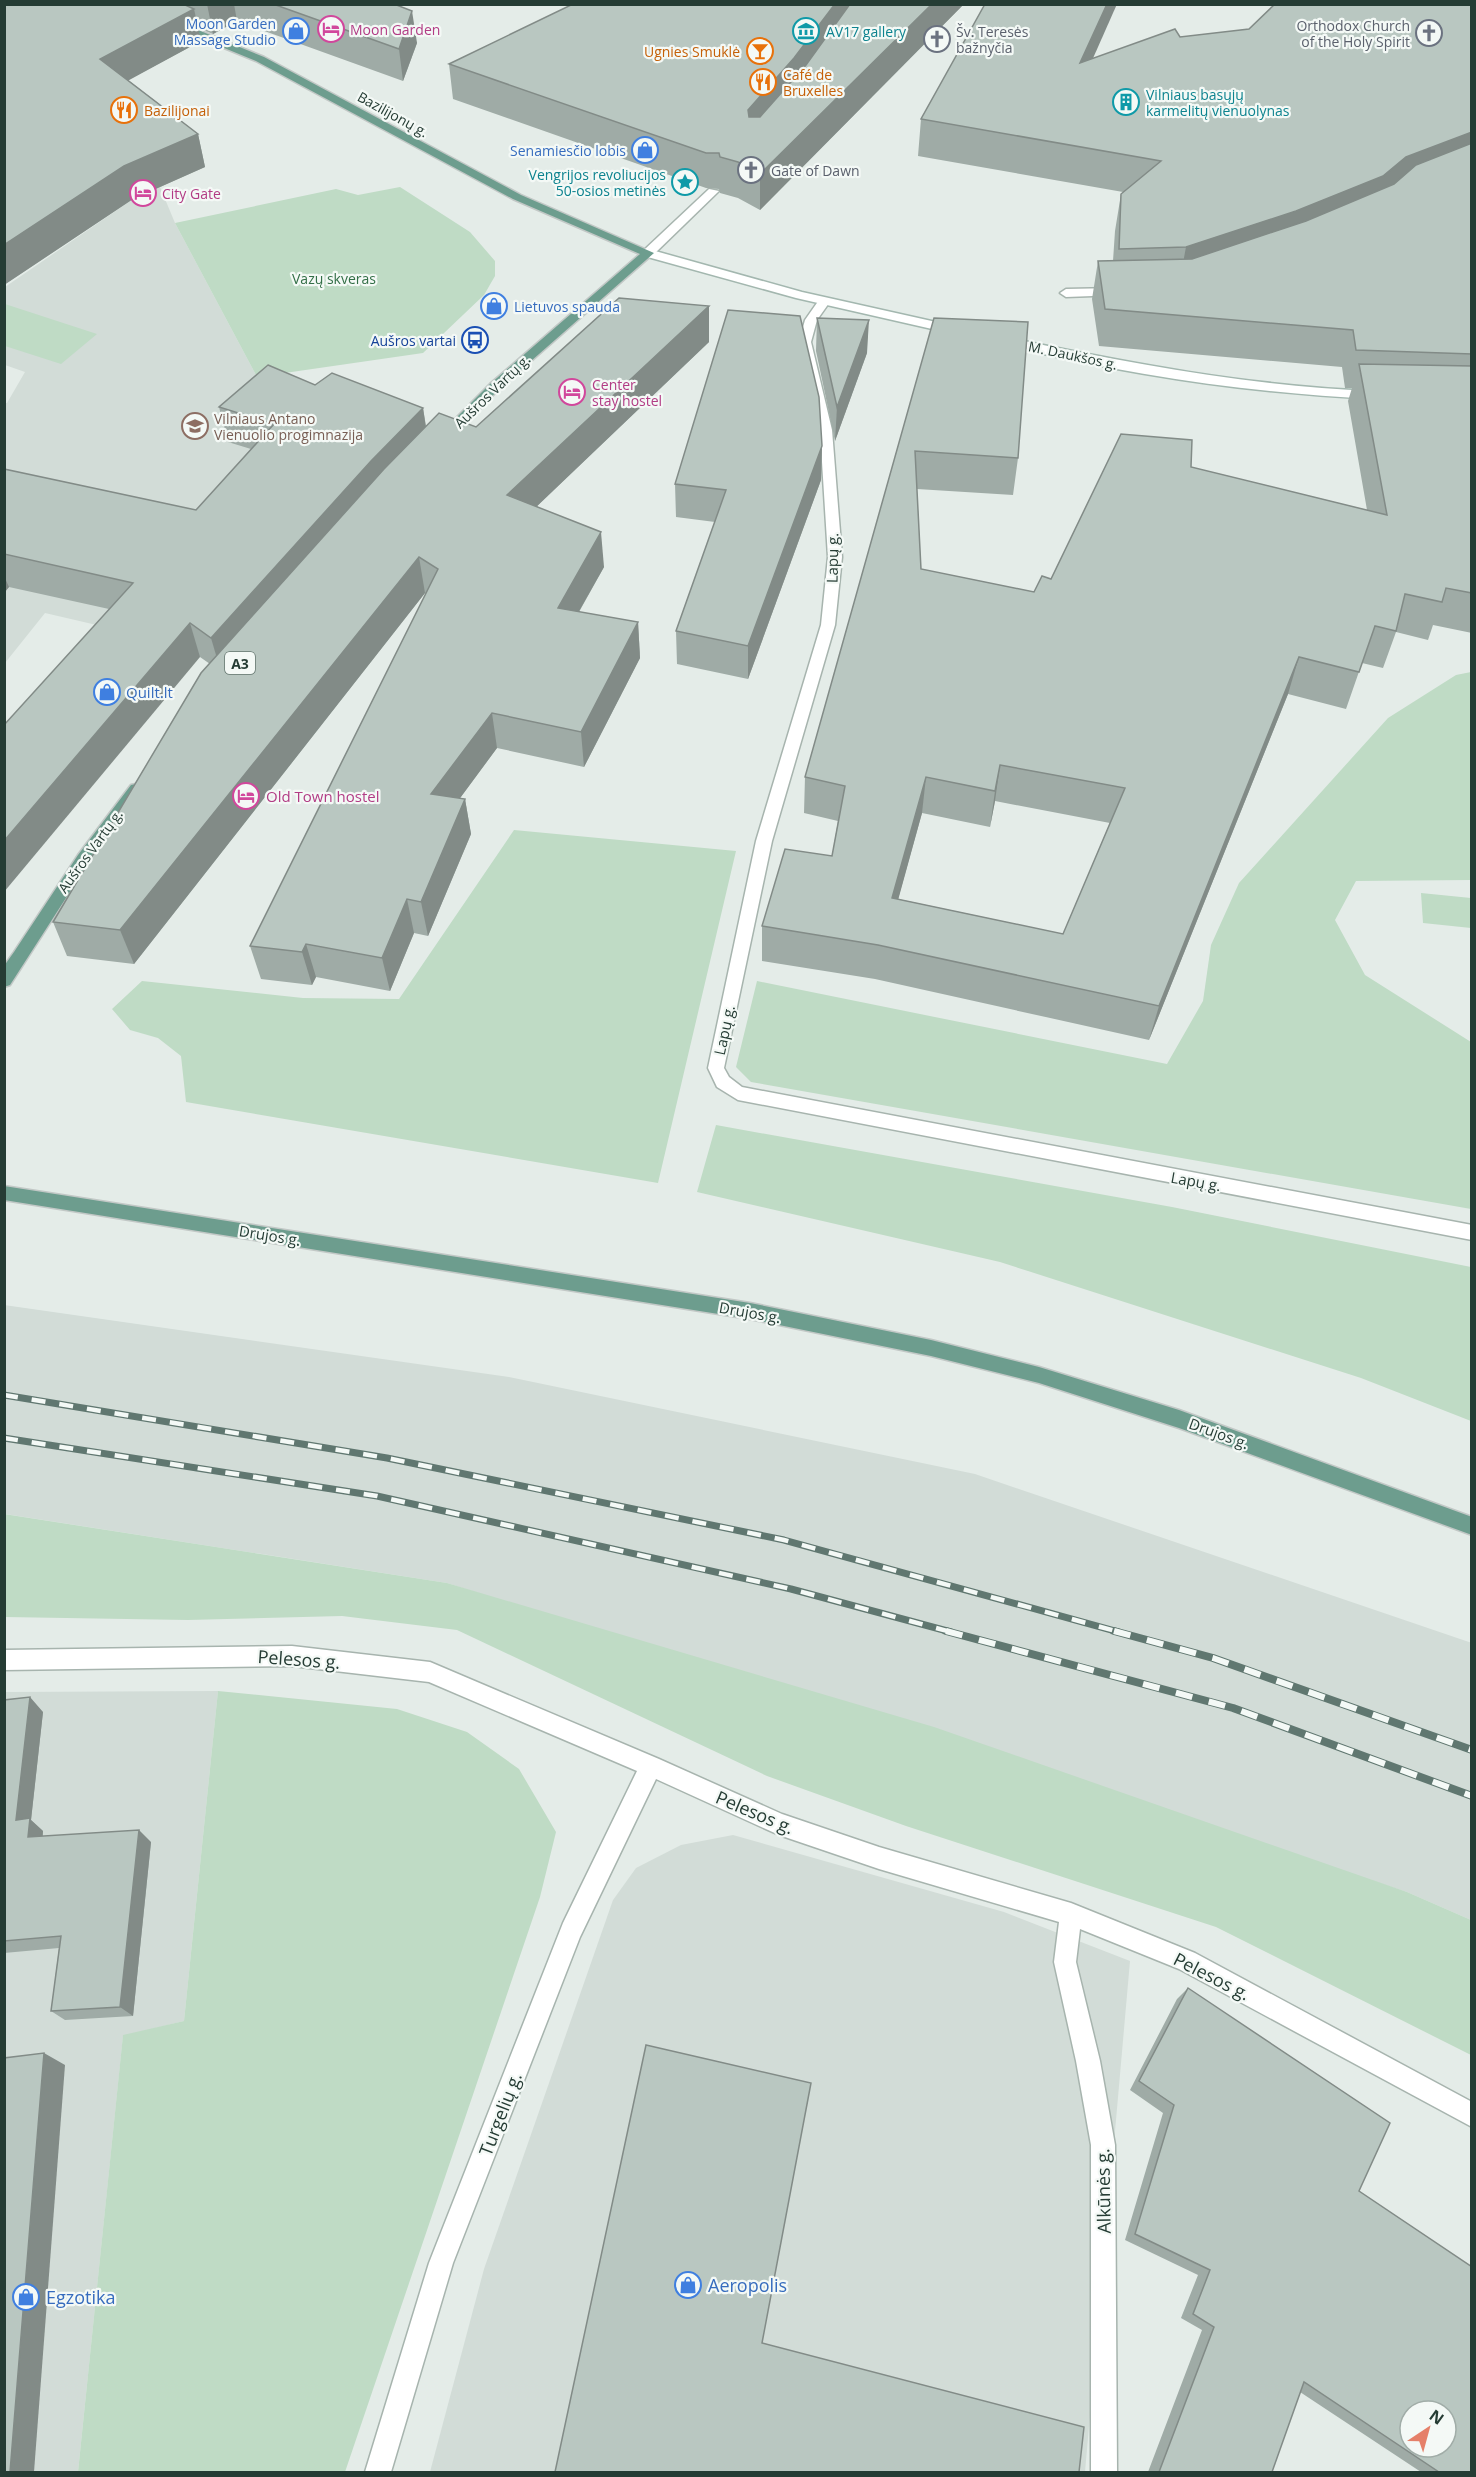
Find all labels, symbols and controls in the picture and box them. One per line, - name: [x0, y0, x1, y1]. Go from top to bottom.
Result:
- place label: Moon Garden Massage Studio: [174, 14, 276, 49]
- hotel icon: Moon Garden: [316, 14, 346, 44]
- shop icon: Moon Garden Massage Studio: [281, 16, 311, 46]
- museum icon: AV17 gallery: [791, 16, 821, 46]
- place label: Orthodox Church of the Holy Spirit: [1296, 16, 1410, 51]
- church icon: Orthodox Church of the Holy Spirit: [1414, 18, 1444, 48]
- place label: Moon Garden: [350, 20, 440, 39]
- place label: AV17 gallery: [826, 22, 907, 41]
- place label: Šv. Teresės bažnyčia: [956, 22, 1029, 57]
- church icon: Šv. Teresės bažnyčia: [922, 24, 952, 54]
- bar icon: Ugnies Smuklė: [745, 36, 775, 66]
- place label: Ugnies Smuklė: [644, 42, 740, 61]
- place label: Café de Bruxelles: [783, 65, 843, 100]
- restaurant icon: Café de Bruxelles: [748, 67, 778, 97]
- place label: Vilniaus basųjų karmelitų vienuolynas: [1146, 85, 1290, 120]
- street label: Bazilijonų g.: [354, 87, 432, 141]
- building icon: Vilniaus basųjų karmelitų vienuolynas: [1111, 87, 1141, 117]
- restaurant icon: Bazilijonai: [109, 95, 139, 125]
- place label: Bazilijonai: [144, 101, 210, 120]
- shop icon: Senamiesčio lobis: [630, 135, 660, 165]
- place label: Senamiesčio lobis: [510, 141, 626, 160]
- church icon: Gate of Dawn: [736, 155, 766, 185]
- place label: Gate of Dawn: [771, 161, 860, 180]
- place label: Vengrijos revoliucijos 50-osios metinės: [529, 165, 666, 200]
- place icon: Vengrijos revoliucijos 50-osios metinės: [670, 167, 700, 197]
- hotel icon: City Gate: [128, 178, 158, 208]
- place label: City Gate: [162, 184, 221, 203]
- park label: Vazų skveras: [292, 269, 376, 288]
- shop icon: Lietuvos spauda: [479, 291, 509, 321]
- place label: Lietuvos spauda: [514, 297, 620, 316]
- bus stop icon: Aušros vartai: [460, 325, 490, 355]
- place label: Aušros vartai: [371, 331, 456, 350]
- street label: M. Daukšos g.: [1027, 336, 1119, 374]
- street label: Aušros Vartų g.: [450, 350, 534, 432]
- place label: Center stay hostel: [592, 375, 662, 410]
- hotel icon: Center stay hostel: [557, 377, 587, 407]
- place label: Vilniaus Antano Vienuolio progimnazija: [214, 409, 363, 444]
- school or university icon: Vilniaus Antano Vienuolio progimnazija: [180, 411, 210, 441]
- street label: Lapų g.: [822, 533, 842, 583]
- road number: A3: [225, 652, 255, 674]
- shop icon: Quilt.lt: [92, 677, 122, 707]
- place label: Quilt.lt: [126, 682, 173, 702]
- hotel icon: Old Town hostel: [231, 781, 261, 811]
- place label: Old Town hostel: [266, 786, 379, 806]
- street label: Aušros Vartų g.: [53, 805, 127, 897]
- street label: Lapų g.: [709, 1003, 739, 1057]
- street label: Lapų g.: [1169, 1167, 1223, 1195]
- street label: Drujos g.: [238, 1220, 302, 1250]
- street label: Drujos g.: [718, 1297, 782, 1327]
- street label: Drujos g.: [1186, 1413, 1252, 1453]
- street label: Pelesos g.: [257, 1644, 341, 1674]
- street label: Pelesos g.: [712, 1785, 798, 1839]
- street label: Pelesos g.: [1170, 1947, 1254, 2005]
- street label: Turgelių g.: [473, 2069, 527, 2159]
- street label: Alkūnės g.: [1090, 2148, 1116, 2234]
- shop icon: Aeropolis: [673, 2270, 703, 2300]
- place label: Aeropolis: [708, 2273, 787, 2297]
- shop icon: Egzotika: [11, 2282, 41, 2312]
- place label: Egzotika: [46, 2285, 115, 2309]
- north arrow: [1398, 2399, 1458, 2459]
- text: N: [1425, 2404, 1449, 2430]

